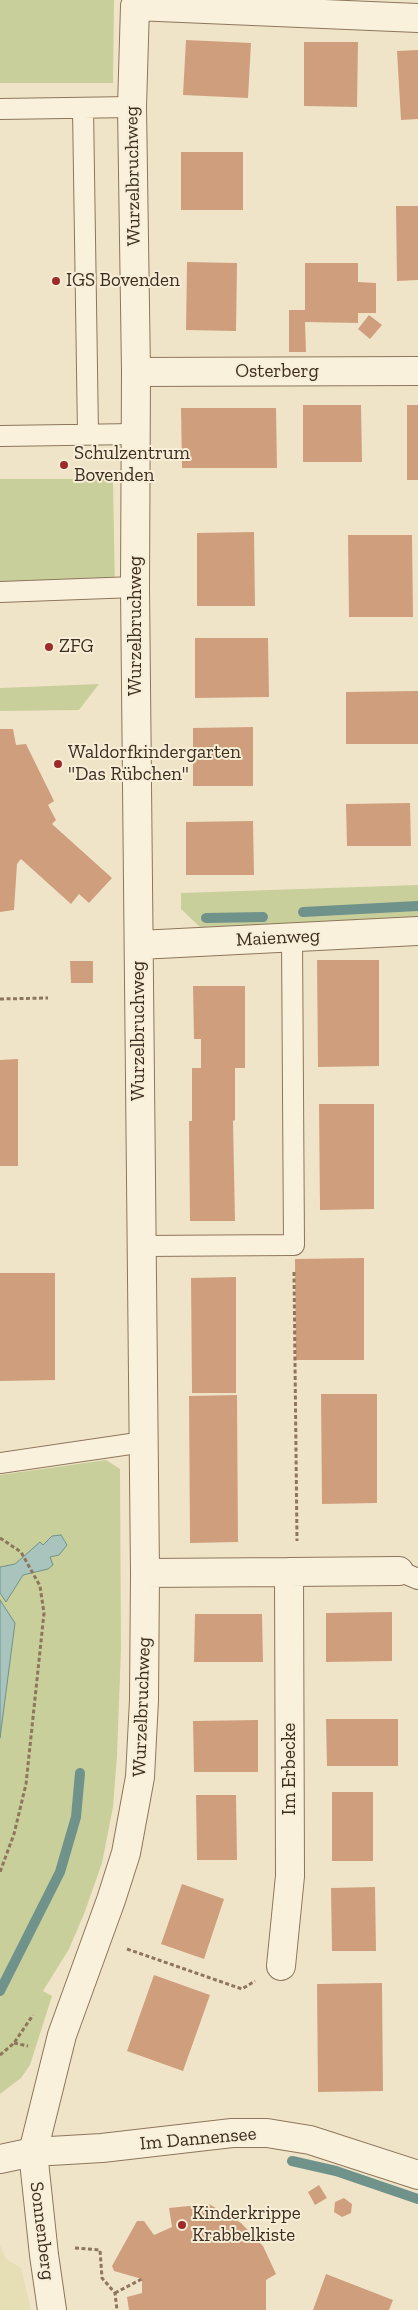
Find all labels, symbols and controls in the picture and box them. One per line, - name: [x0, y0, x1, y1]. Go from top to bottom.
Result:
- street label: Wurzelbruchweg: [120, 106, 146, 246]
- place label: IGS Bovenden: [66, 270, 180, 292]
- marker: IGS Bovenden: [50, 275, 62, 287]
- street label: Osterberg: [235, 361, 319, 383]
- place label: Schulzentrum Bovenden: [74, 443, 190, 487]
- marker: Schulzentrum Bovenden: [58, 459, 70, 471]
- street label: Wurzelbruchweg: [125, 556, 147, 696]
- place label: ZFG: [59, 636, 94, 658]
- marker: ZFG: [43, 641, 55, 653]
- place label: Waldorfkindergarten "Das Rübchen": [68, 742, 241, 786]
- marker: Waldorfkindergarten "Das Rübchen": [52, 758, 64, 770]
- street label: Maienweg: [235, 924, 321, 952]
- street label: Wurzelbruchweg: [128, 961, 150, 1101]
- street label: Wurzelbruchweg: [128, 1637, 156, 1777]
- street label: Im Erbecke: [279, 1723, 301, 1815]
- street label: Im Dannensee: [139, 2123, 257, 2155]
- street label: Sonnenberg: [25, 2181, 59, 2281]
- place label: Kinderkrippe Krabbelkiste: [192, 2203, 301, 2247]
- marker: Kinderkrippe Krabbelkiste: [176, 2219, 188, 2231]

